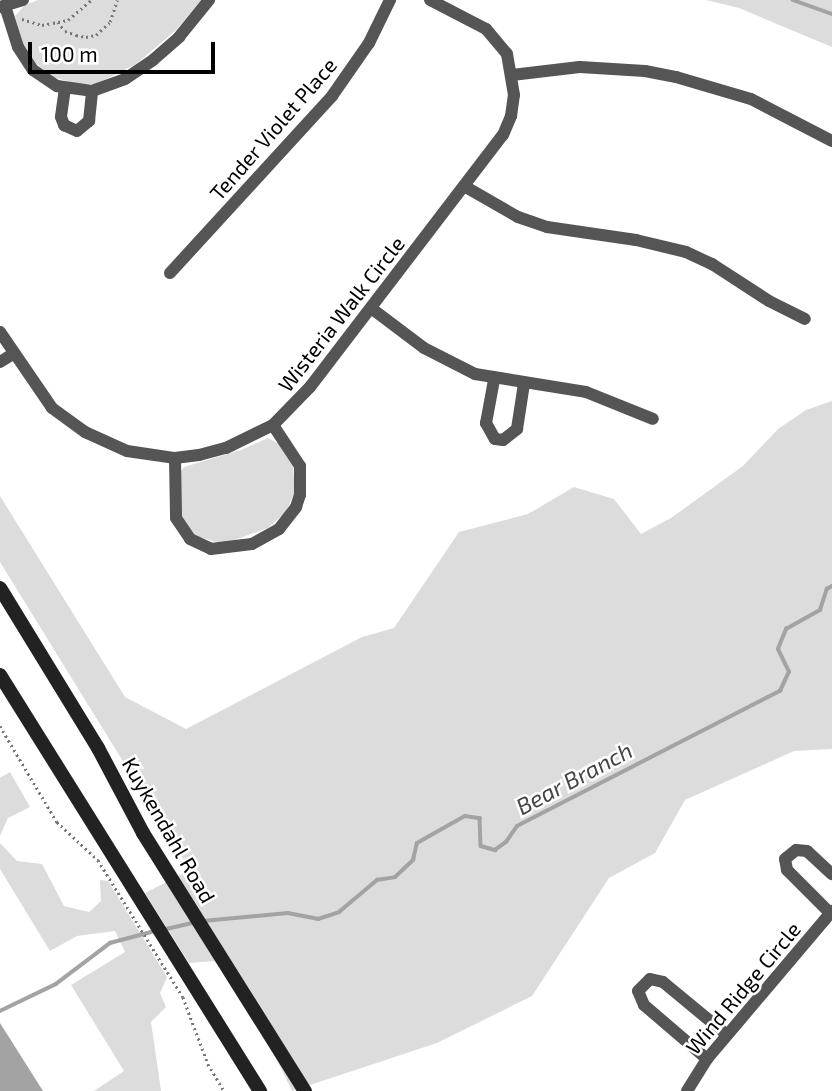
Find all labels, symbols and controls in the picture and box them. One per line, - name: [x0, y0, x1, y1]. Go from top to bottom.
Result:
- scale bar: [32, 28, 219, 72]
- text: 100 m: [41, 41, 98, 66]
- street label: Tender Violet Place: [204, 52, 342, 206]
- street label: Wisteria Walk Circle: [272, 231, 410, 397]
- water label: Bear Branch: [511, 736, 637, 820]
- street label: Kuykendahl Road: [117, 753, 221, 907]
- street label: Wind Ridge Circle: [680, 917, 806, 1059]

